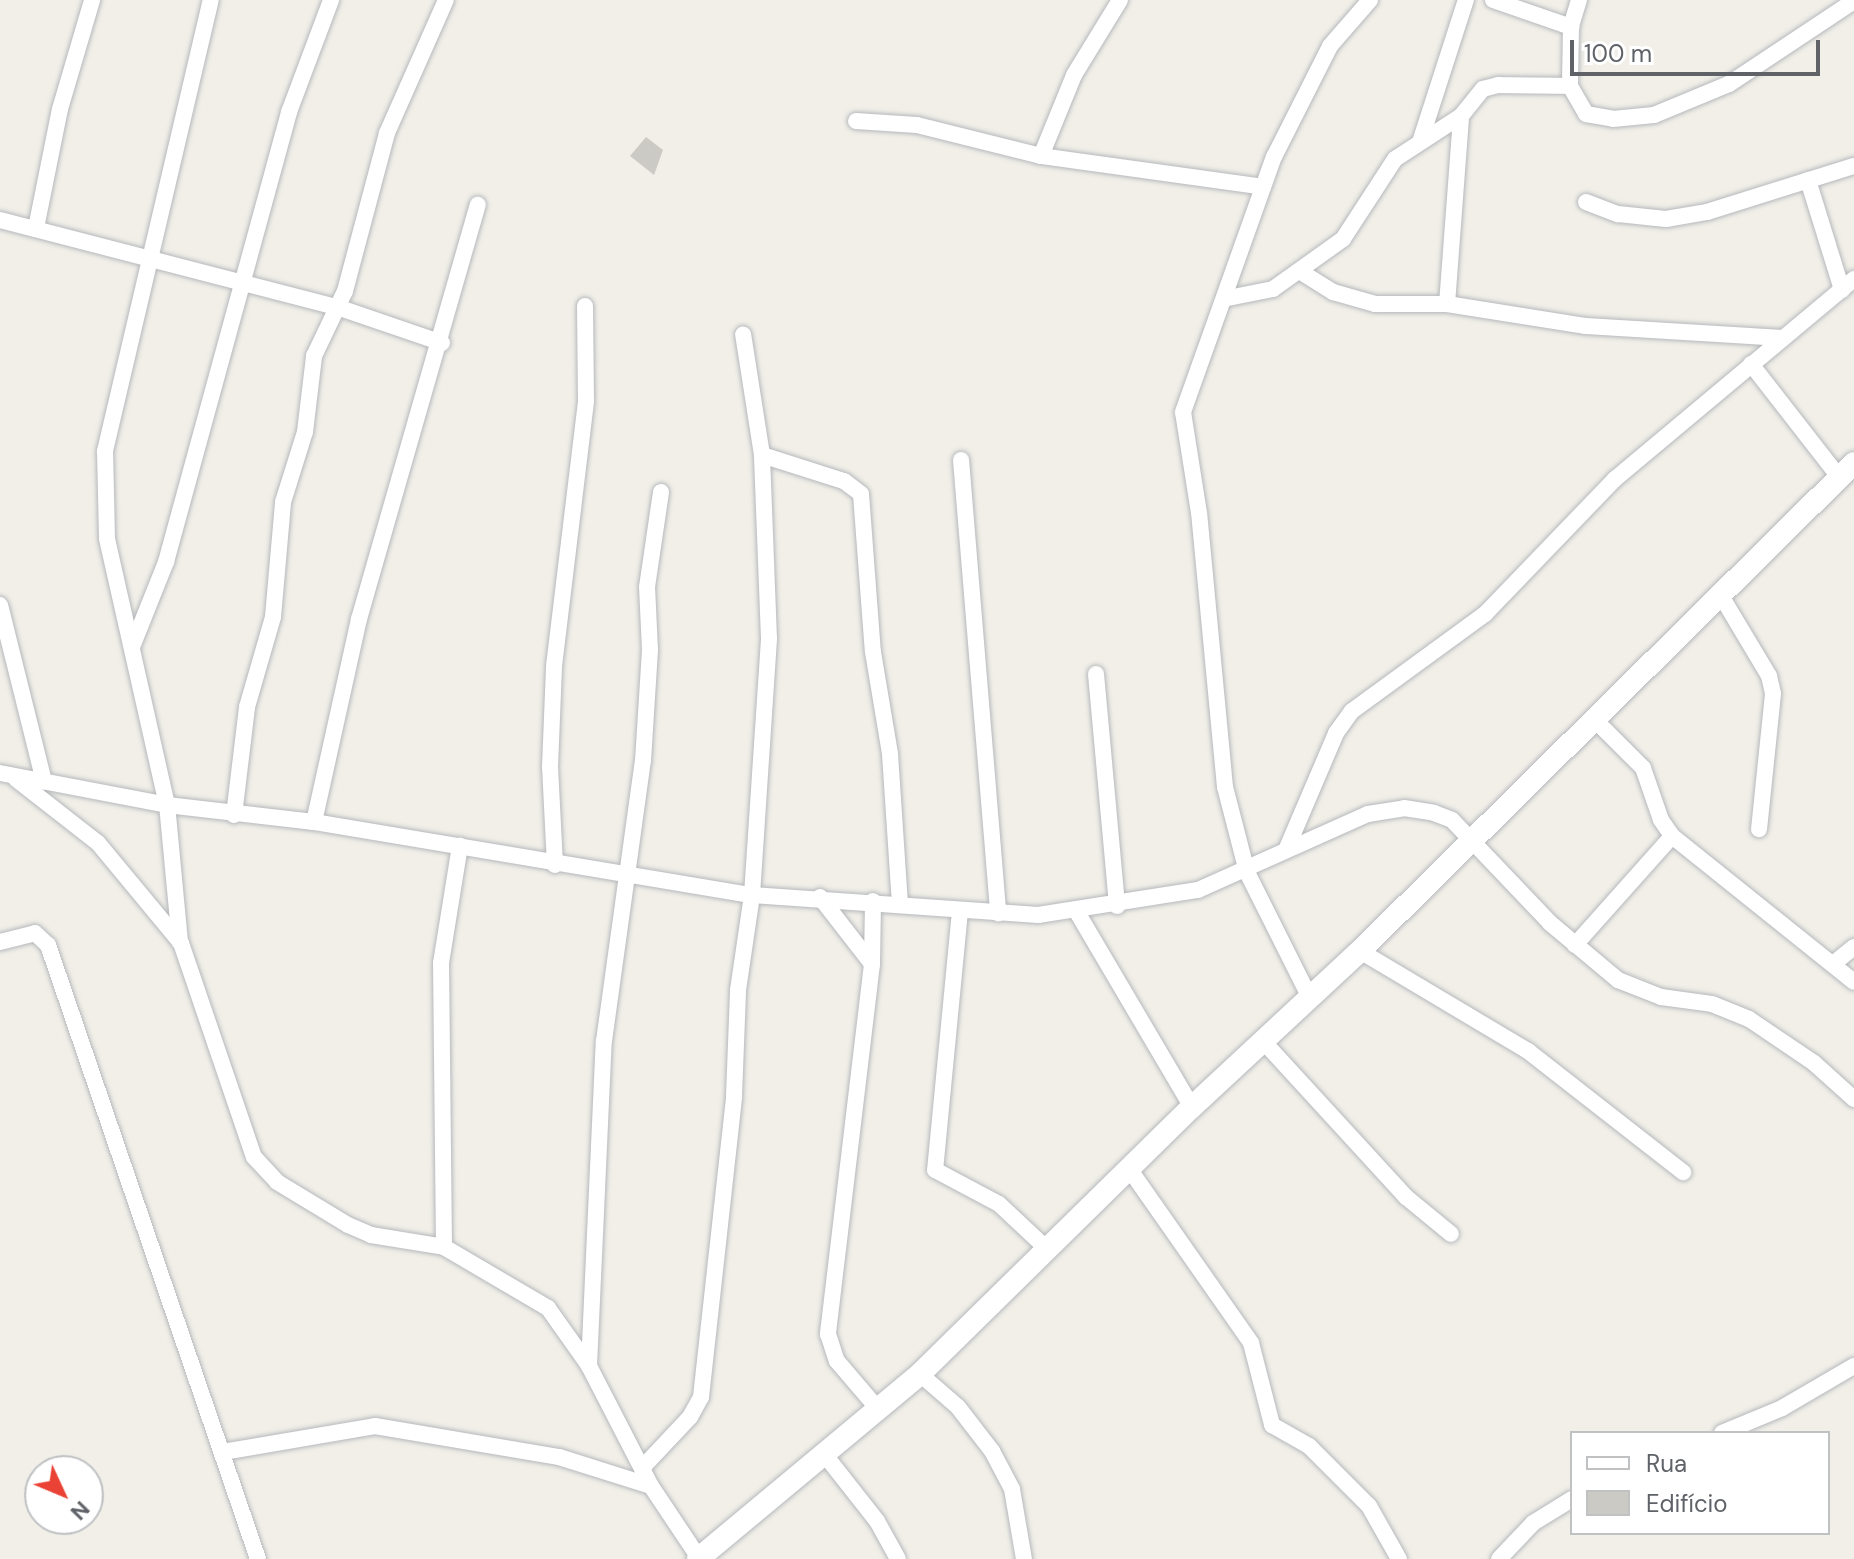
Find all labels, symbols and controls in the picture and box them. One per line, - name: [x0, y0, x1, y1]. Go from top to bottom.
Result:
- scale bar: [1574, 24, 1824, 74]
- text: 100 m: [1584, 38, 1652, 69]
- legend: [1570, 1431, 1830, 1535]
- text: Rua: [1646, 1448, 1687, 1479]
- north arrow: [24, 1455, 104, 1535]
- text: Edifício: [1646, 1488, 1728, 1519]
- text: N: [64, 1495, 96, 1526]

